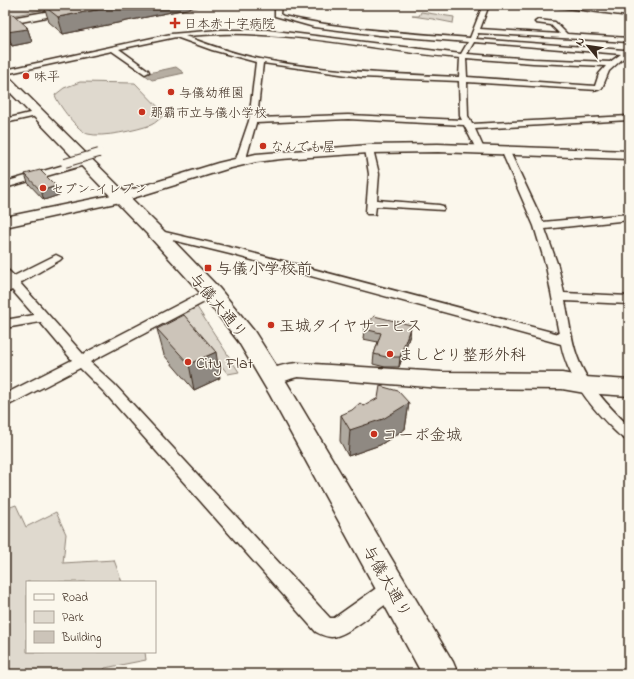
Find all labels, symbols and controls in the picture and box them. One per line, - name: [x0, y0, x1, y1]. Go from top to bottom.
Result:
- place label: 日本赤十字病院: [184, 15, 275, 34]
- marker: 日本赤十字病院: [169, 17, 181, 29]
- north arrow: [568, 26, 608, 66]
- text: N: [571, 35, 589, 49]
- place label: 味平: [34, 68, 60, 87]
- marker: 味平: [21, 71, 31, 81]
- place label: 与儀幼稚園: [179, 84, 244, 103]
- marker: 与儀幼稚園: [166, 87, 176, 97]
- place label: 那覇市立与儀小学校: [150, 104, 267, 123]
- marker: 那覇市立与儀小学校: [137, 107, 147, 117]
- place label: なんでも屋: [271, 138, 335, 157]
- marker: なんでも屋: [258, 141, 268, 151]
- place label: セブン-イレブン: [51, 180, 147, 199]
- marker: セブン-イレブン: [38, 183, 48, 193]
- place label: 与儀小学校前: [216, 258, 312, 282]
- marker: 与儀小学校前: [203, 263, 213, 273]
- street label: 与儀大通り: [183, 268, 252, 345]
- place label: 玉城タイヤサービス: [279, 315, 422, 339]
- marker: 玉城タイヤサービス: [266, 320, 276, 330]
- place label: ましどり整形外科: [398, 344, 526, 368]
- marker: ましどり整形外科: [385, 349, 395, 359]
- place label: City Flat: [196, 352, 254, 376]
- marker: City Flat: [183, 357, 193, 367]
- place label: コーポ金城: [382, 424, 462, 448]
- marker: コーポ金城: [369, 429, 379, 439]
- street label: 与儀大通り: [356, 541, 417, 623]
- legend: [26, 581, 156, 653]
- text: Road: [62, 589, 88, 607]
- text: Park: [62, 609, 84, 627]
- text: Building: [61, 629, 101, 648]

